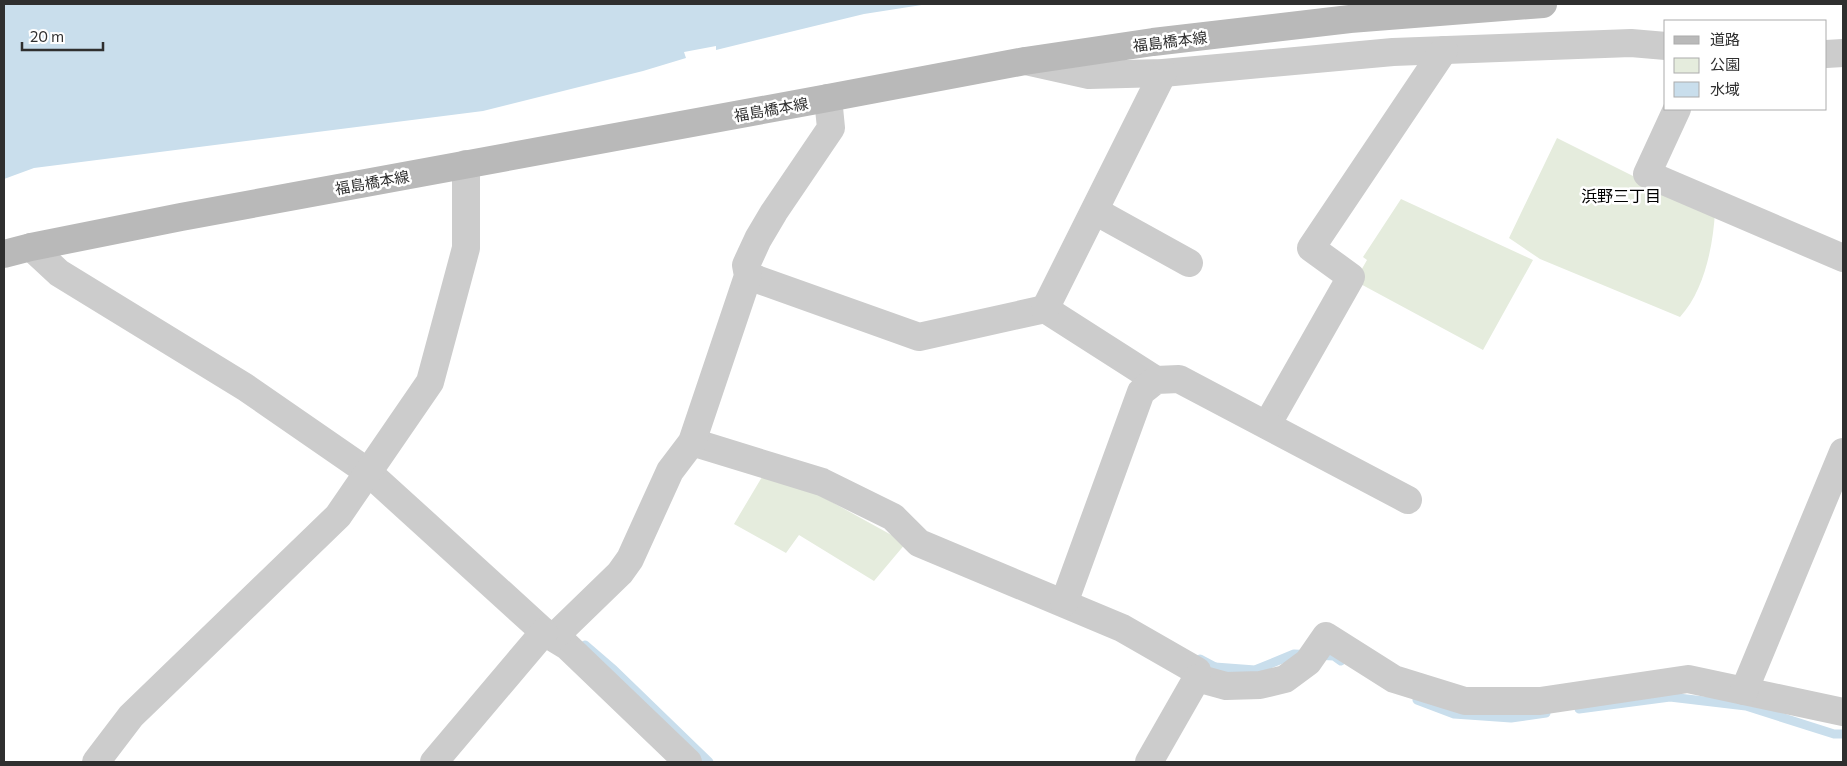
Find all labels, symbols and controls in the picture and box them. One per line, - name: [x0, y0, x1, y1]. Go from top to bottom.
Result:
- scale bar: [22, 20, 104, 52]
- legend: [1664, 20, 1827, 110]
- text: 20 m: [30, 27, 64, 45]
- street label: 福島橋本線: [1132, 27, 1208, 55]
- text: 道路: [1710, 30, 1740, 48]
- text: 公園: [1710, 55, 1740, 73]
- text: 水域: [1710, 80, 1740, 98]
- street label: 福島橋本線: [732, 94, 810, 124]
- street label: 福島橋本線: [333, 167, 411, 197]
- district label: 浜野三丁目: [1581, 186, 1661, 205]

